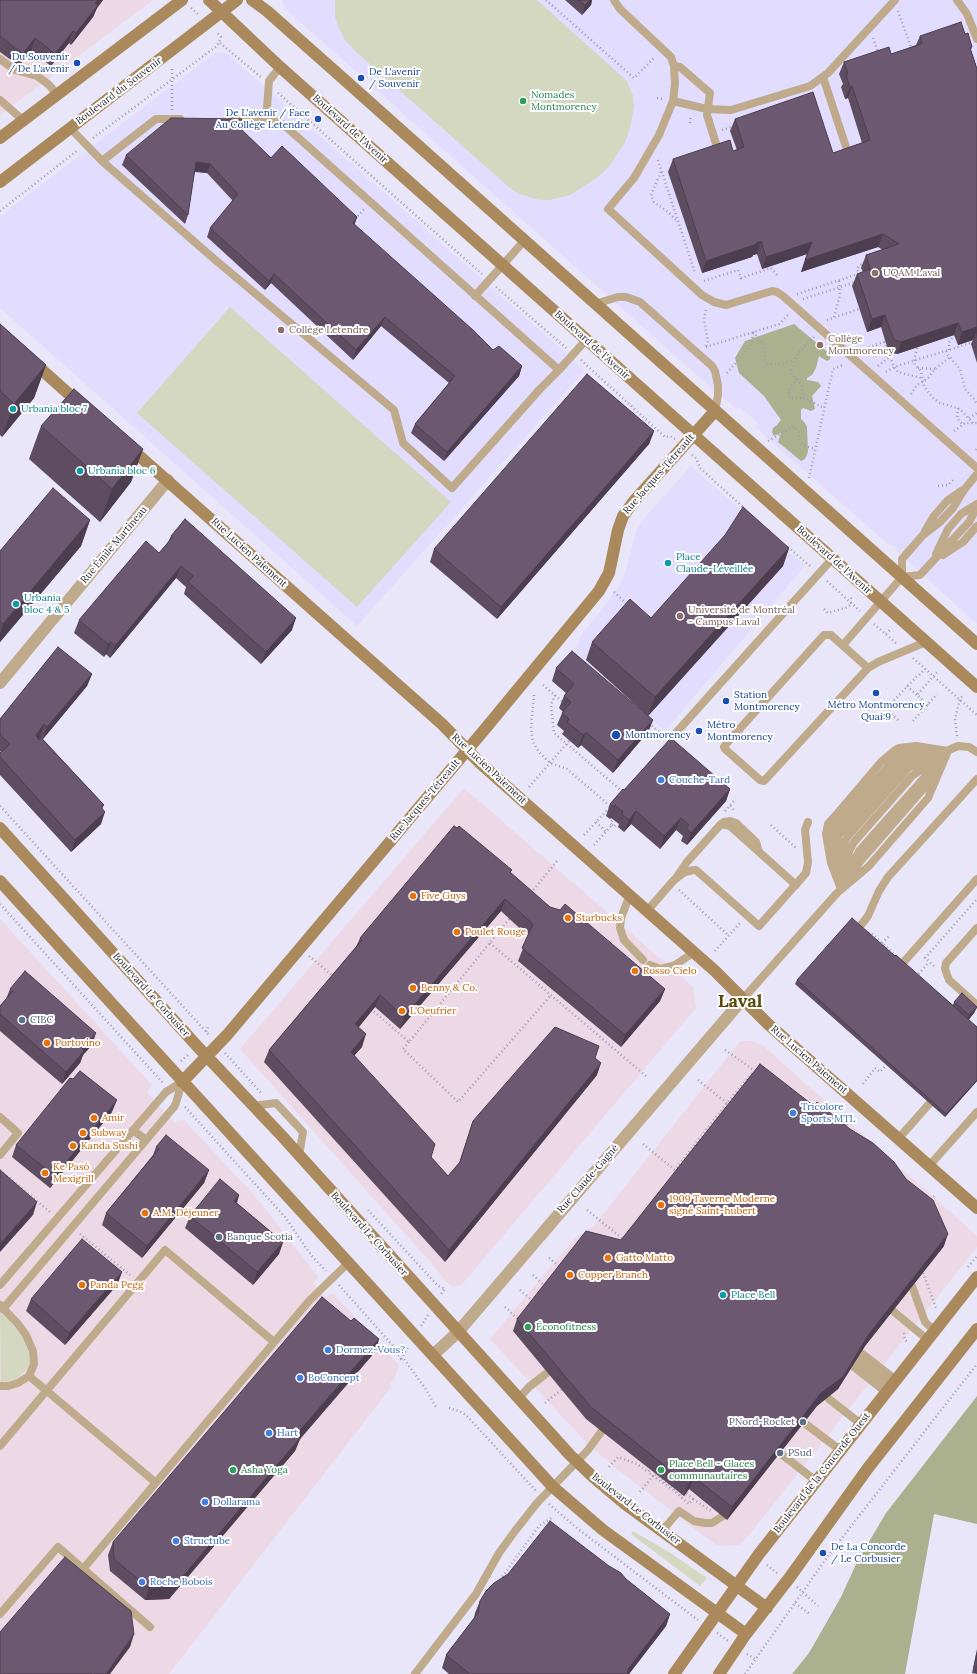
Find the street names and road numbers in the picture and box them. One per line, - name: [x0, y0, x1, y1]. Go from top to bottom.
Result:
- street label: Boulevard du Souvenir: [74, 55, 164, 127]
- street label: Boulevard de l'Avenir: [310, 92, 390, 166]
- street label: Boulevard de l'Avenir: [552, 308, 632, 382]
- street label: Rue Jacques-Tétreault: [621, 431, 697, 517]
- street label: Rue Émile Martineau: [78, 504, 150, 586]
- street label: Rue Lucien Paiement: [209, 516, 289, 590]
- street label: Boulevard de l'Avenir: [794, 523, 874, 597]
- street label: Rue Lucien Paiement: [449, 731, 529, 807]
- street label: Rue Jacques-Tétreault: [387, 757, 463, 843]
- street label: Boulevard Le Corbusier: [110, 950, 192, 1040]
- street label: Rue Lucien Paiement: [768, 1023, 850, 1097]
- street label: Rue Claude-Gagné: [555, 1142, 621, 1216]
- street label: Boulevard Le Corbusier: [328, 1189, 410, 1279]
- street label: Boulevard de la Concorde Ouest: [771, 1410, 873, 1536]
- street label: Boulevard Le Corbusier: [589, 1471, 683, 1547]

